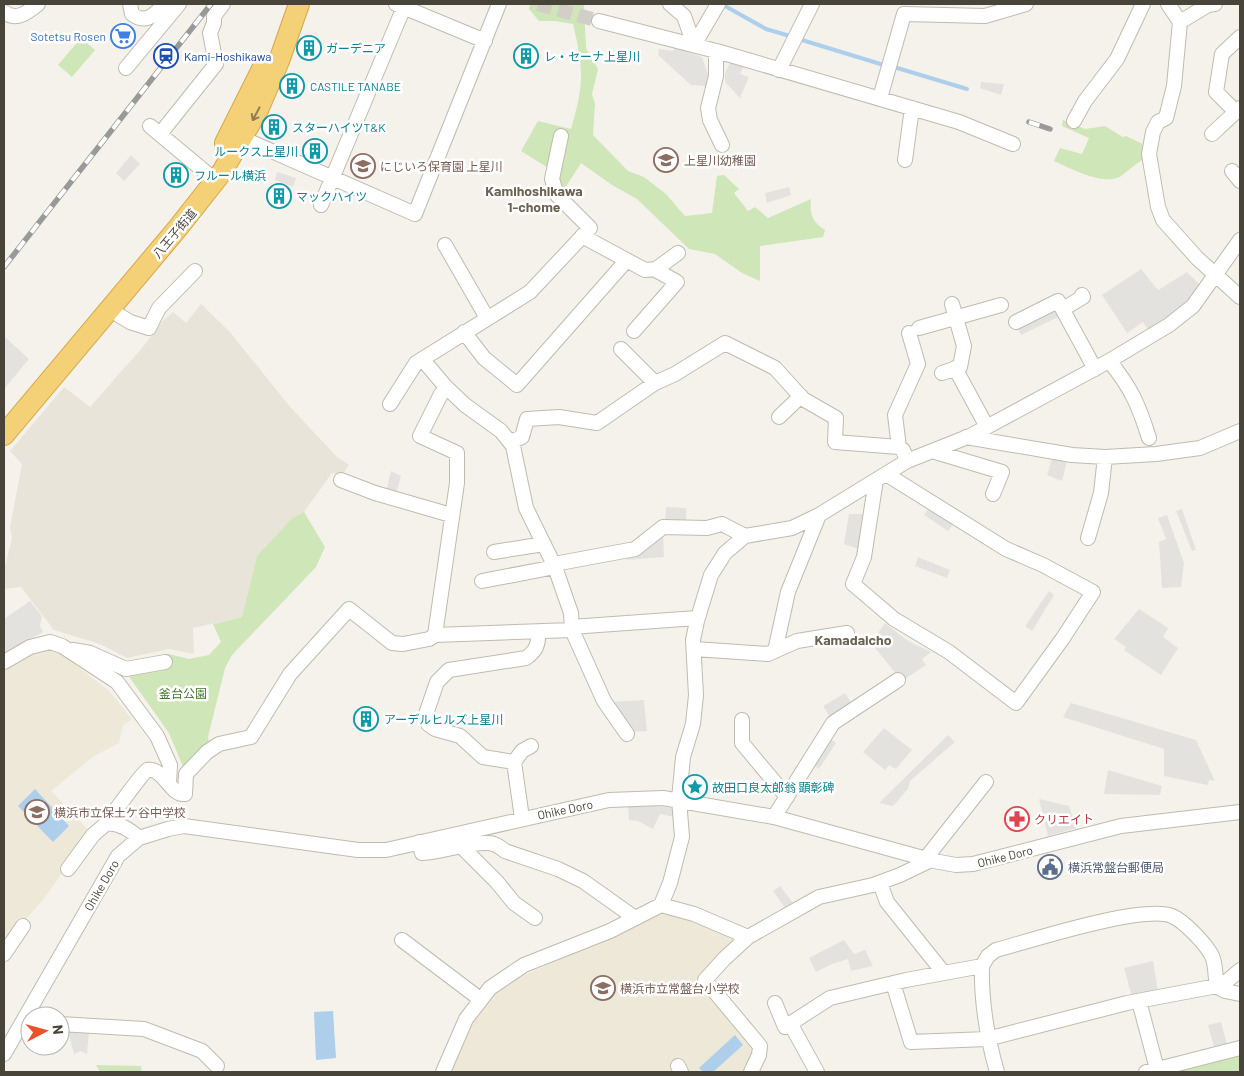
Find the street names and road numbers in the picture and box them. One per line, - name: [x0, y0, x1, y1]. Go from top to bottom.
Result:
- street label: 八王子街道: [149, 206, 199, 260]
- street label: Ohike Doro: [536, 796, 594, 822]
- street label: Ohike Doro: [976, 842, 1034, 870]
- street label: Ohike Doro: [81, 857, 121, 913]

